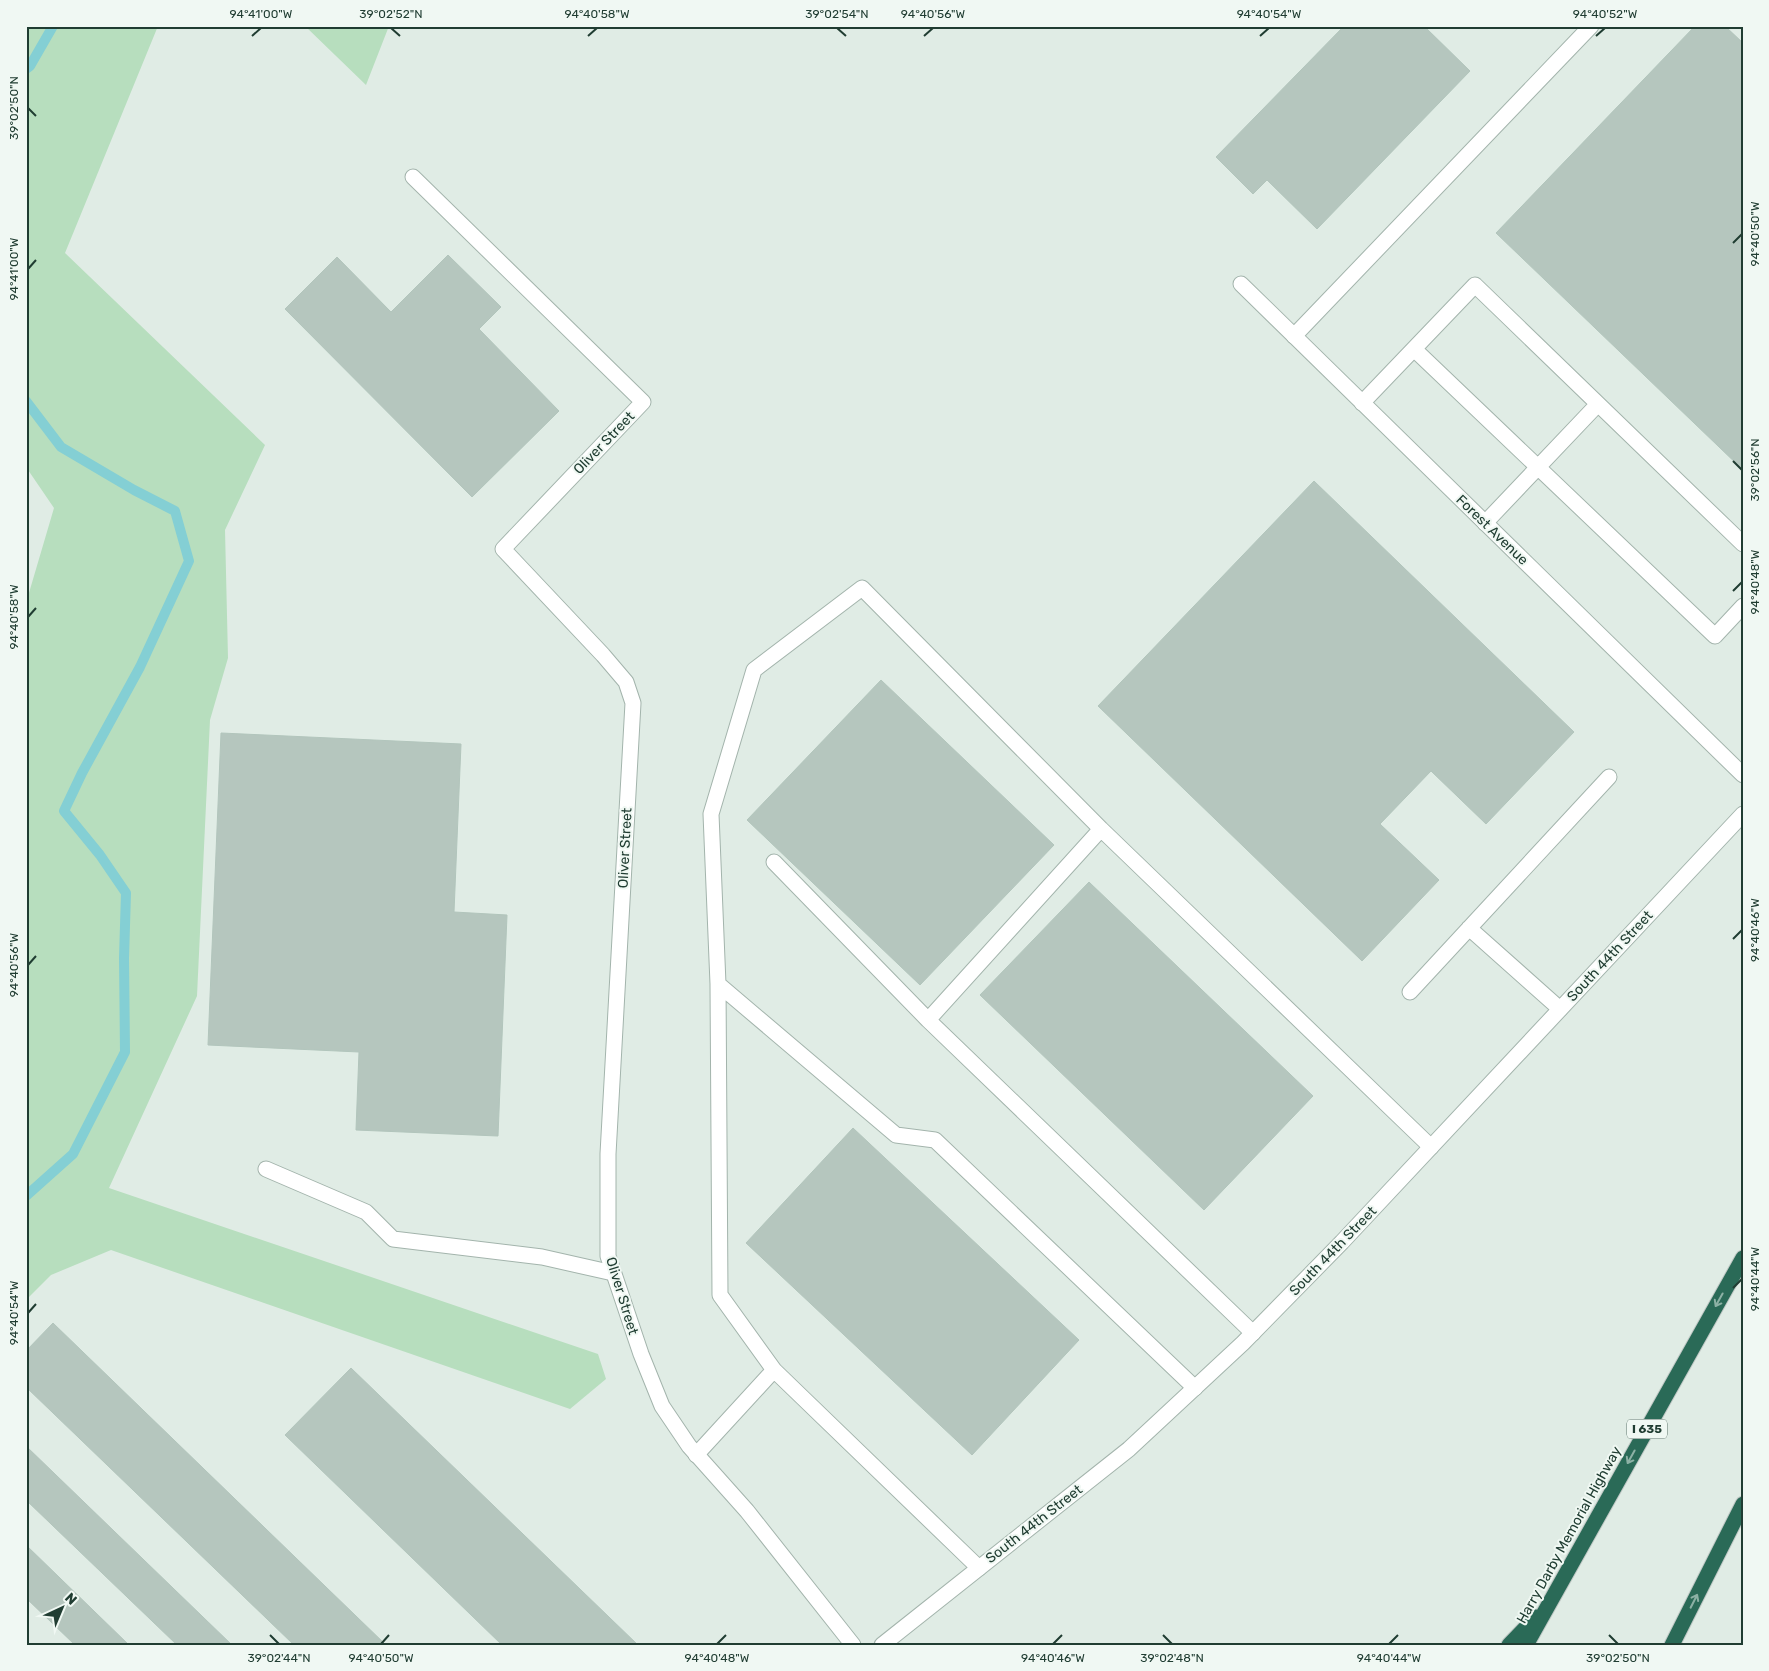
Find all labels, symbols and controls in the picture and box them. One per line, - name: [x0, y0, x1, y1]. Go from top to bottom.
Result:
- text: 94°41'00"W: [230, 7, 293, 21]
- text: 39°02'52"N: [359, 7, 423, 21]
- text: 94°40'58"W: [564, 7, 630, 21]
- text: 39°02'54"N: [805, 7, 869, 21]
- text: 94°40'56"W: [901, 7, 966, 21]
- text: 94°40'54"W: [1237, 7, 1302, 21]
- text: 94°40'52"W: [1573, 7, 1638, 21]
- text: 39°02'50"N: [7, 76, 21, 140]
- text: 94°40'50"W: [1748, 201, 1762, 267]
- text: 94°41'00"W: [7, 237, 21, 300]
- street label: Oliver Street: [570, 408, 638, 478]
- text: 39°02'56"N: [1748, 438, 1762, 502]
- street label: Forest Avenue: [1452, 491, 1532, 569]
- text: 94°40'48"W: [1748, 549, 1762, 614]
- text: 94°40'58"W: [7, 584, 21, 650]
- street label: Oliver Street: [614, 807, 636, 889]
- text: 94°40'46"W: [1748, 898, 1762, 962]
- street label: South 44th Street: [1564, 907, 1657, 1005]
- text: 94°40'56"W: [7, 932, 21, 997]
- street label: South 44th Street: [1286, 1202, 1380, 1299]
- text: 94°40'44"W: [1748, 1246, 1762, 1311]
- street label: Oliver Street: [602, 1255, 642, 1337]
- text: 94°40'54"W: [7, 1280, 21, 1345]
- one-way arrow: [1714, 1292, 1723, 1307]
- road number: I 635: [1627, 1420, 1667, 1438]
- street label: Harry Darby Memorial Highway: [1513, 1443, 1625, 1627]
- one-way arrow: [1626, 1449, 1635, 1464]
- street label: South 44th Street: [982, 1481, 1086, 1567]
- north arrow: [38, 1584, 88, 1634]
- text: N: [61, 1589, 80, 1609]
- one-way arrow: [1690, 1594, 1699, 1609]
- text: 39°02'44"N: [247, 1651, 311, 1665]
- text: 94°40'50"W: [348, 1651, 414, 1665]
- text: 94°40'48"W: [685, 1651, 750, 1665]
- text: 94°40'46"W: [1021, 1651, 1085, 1665]
- text: 39°02'48"N: [1140, 1651, 1204, 1665]
- text: 94°40'44"W: [1357, 1651, 1422, 1665]
- text: 39°02'50"N: [1586, 1651, 1650, 1665]

